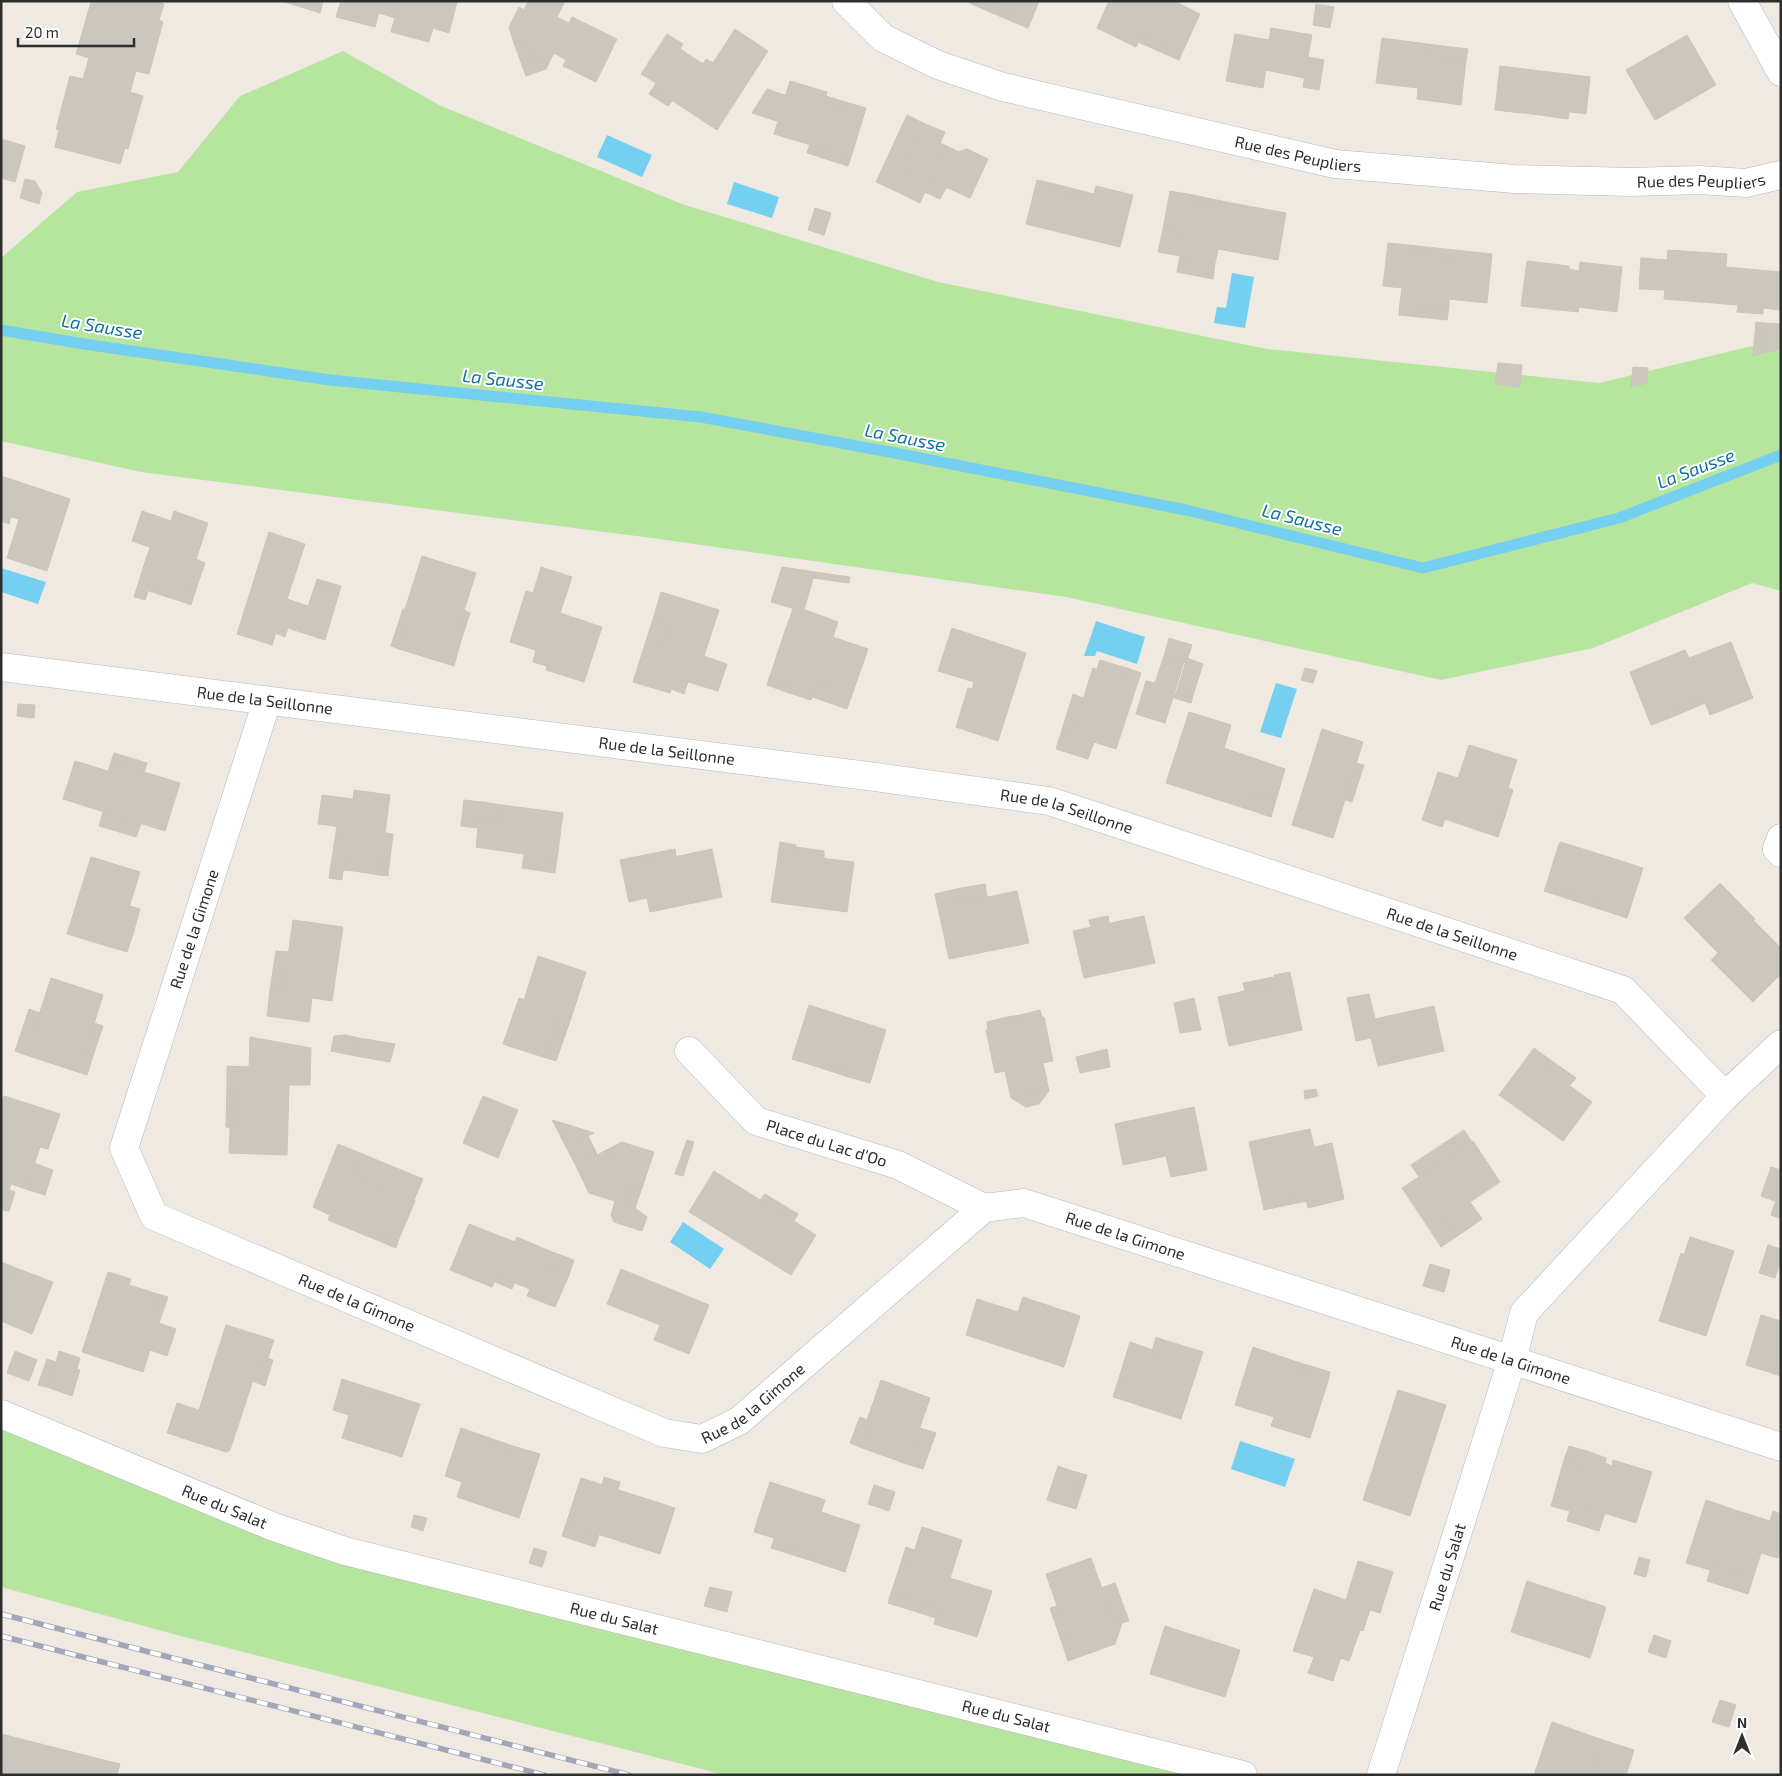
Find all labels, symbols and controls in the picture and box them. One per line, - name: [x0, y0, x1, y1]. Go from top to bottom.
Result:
- scale bar: [18, 15, 134, 47]
- text: 20 m: [25, 23, 59, 41]
- street label: Rue des Peupliers: [1233, 131, 1362, 175]
- street label: Rue des Peupliers: [1637, 169, 1767, 193]
- water label: La Sausse: [60, 309, 145, 343]
- water label: La Sausse: [461, 364, 545, 394]
- water label: La Sausse: [863, 418, 948, 456]
- water label: La Sausse: [1653, 443, 1738, 493]
- water label: La Sausse: [1260, 498, 1345, 540]
- street label: Rue de la Seillonne: [196, 682, 334, 718]
- street label: Rue de la Seillonne: [598, 732, 736, 768]
- street label: Rue de la Seillonne: [999, 784, 1136, 837]
- street label: Rue de la Gimone: [165, 867, 222, 991]
- street label: Rue de la Seillonne: [1384, 903, 1520, 964]
- street label: Place du Lac d'Oo: [764, 1115, 890, 1170]
- street label: Rue de la Gimone: [1063, 1207, 1188, 1263]
- street label: Rue de la Gimone: [296, 1269, 418, 1335]
- street label: Rue de la Gimone: [1449, 1331, 1573, 1388]
- street label: Rue de la Gimone: [698, 1358, 808, 1447]
- street label: Rue du Salat: [179, 1480, 270, 1532]
- street label: Rue du Salat: [1424, 1521, 1469, 1613]
- street label: Rue du Salat: [568, 1598, 661, 1638]
- street label: Rue du Salat: [960, 1695, 1053, 1736]
- north arrow: [1717, 1711, 1767, 1761]
- text: N: [1737, 1714, 1747, 1731]

